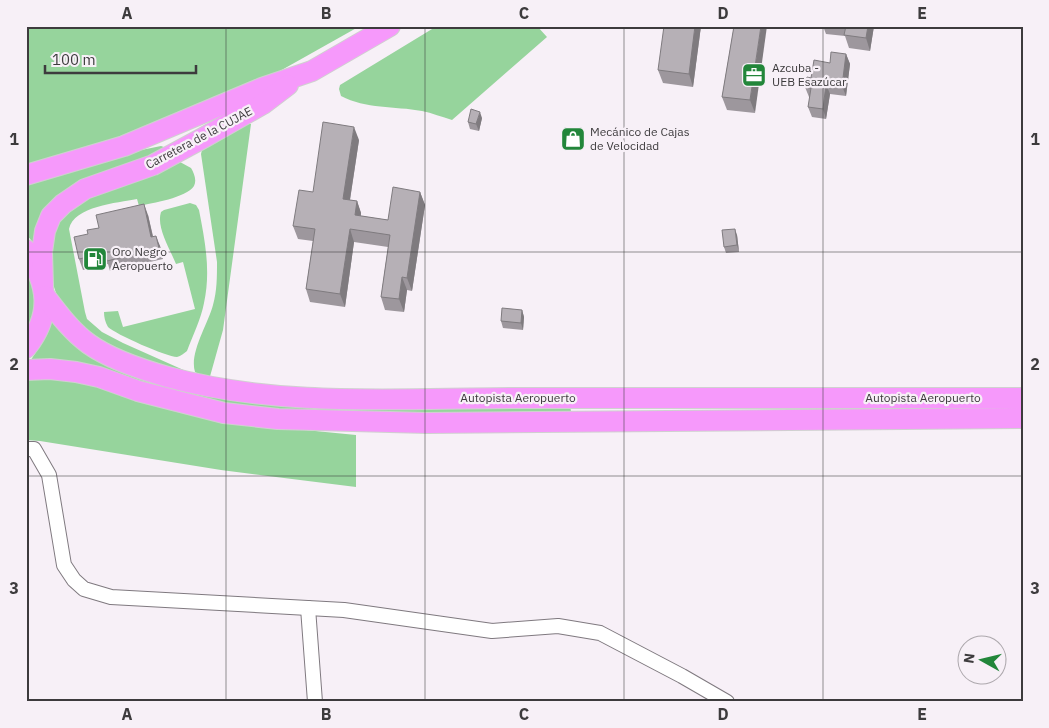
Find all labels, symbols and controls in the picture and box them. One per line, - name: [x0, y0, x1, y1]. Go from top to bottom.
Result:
- text: A: [122, 3, 133, 23]
- text: B: [321, 3, 332, 23]
- text: C: [519, 3, 529, 23]
- text: D: [717, 3, 729, 23]
- text: E: [917, 3, 927, 23]
- scale bar: [45, 42, 196, 74]
- text: 100 m: [52, 50, 96, 69]
- place label: Azcuba - UEB Esazúcar: [772, 60, 847, 89]
- office icon: Azcuba - UEB Esazúcar: [741, 62, 767, 88]
- street label: Carretera de la CUJAE: [143, 103, 255, 172]
- place label: Mecánico de Cajas de Velocidad: [590, 124, 690, 153]
- shop icon: Mecánico de Cajas de Velocidad: [560, 126, 586, 152]
- text: 1: [9, 129, 19, 149]
- text: 1: [1030, 129, 1040, 149]
- place label: Oro Negro Aeropuerto: [112, 244, 173, 273]
- fuel station icon: Oro Negro Aeropuerto: [82, 246, 108, 272]
- text: 2: [9, 354, 19, 374]
- text: 2: [1030, 354, 1040, 374]
- street label: Autopista Aeropuerto: [460, 390, 576, 405]
- street label: Autopista Aeropuerto: [865, 390, 981, 405]
- text: 3: [9, 578, 19, 598]
- text: 3: [1030, 578, 1040, 598]
- north arrow: [956, 636, 1006, 686]
- text: N: [960, 652, 979, 664]
- text: A: [122, 704, 133, 724]
- text: B: [321, 704, 332, 724]
- text: C: [519, 704, 529, 724]
- text: D: [717, 704, 729, 724]
- text: E: [917, 704, 927, 724]

